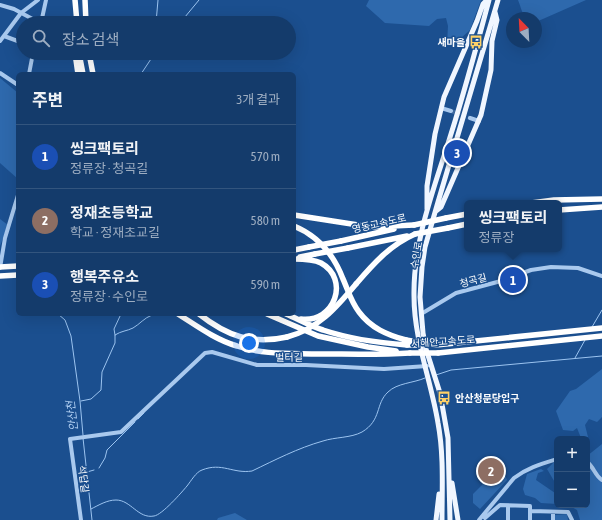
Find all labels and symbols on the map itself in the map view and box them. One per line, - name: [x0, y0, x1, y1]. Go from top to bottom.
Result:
- north arrow: [506, 12, 542, 48]
- bus stop icon: 새마을: [468, 34, 484, 50]
- place label: 새마을: [437, 37, 465, 48]
- pin: 3: [444, 138, 470, 168]
- street label: 영동고속도로: [351, 212, 407, 235]
- street label: 수인로: [409, 241, 424, 270]
- pin: 1: [500, 265, 526, 295]
- street label: 청곡길: [458, 272, 488, 289]
- your location: [239, 333, 259, 353]
- street label: 서해안고속도로: [411, 334, 476, 349]
- street label: 벌터길: [275, 352, 303, 363]
- bus stop icon: 안산청문당입구: [436, 390, 452, 406]
- place label: 안산청문당입구: [455, 393, 519, 404]
- water label: 안산천: [64, 398, 80, 432]
- pin: 2: [478, 456, 504, 486]
- street label: 석답길: [76, 465, 91, 493]

